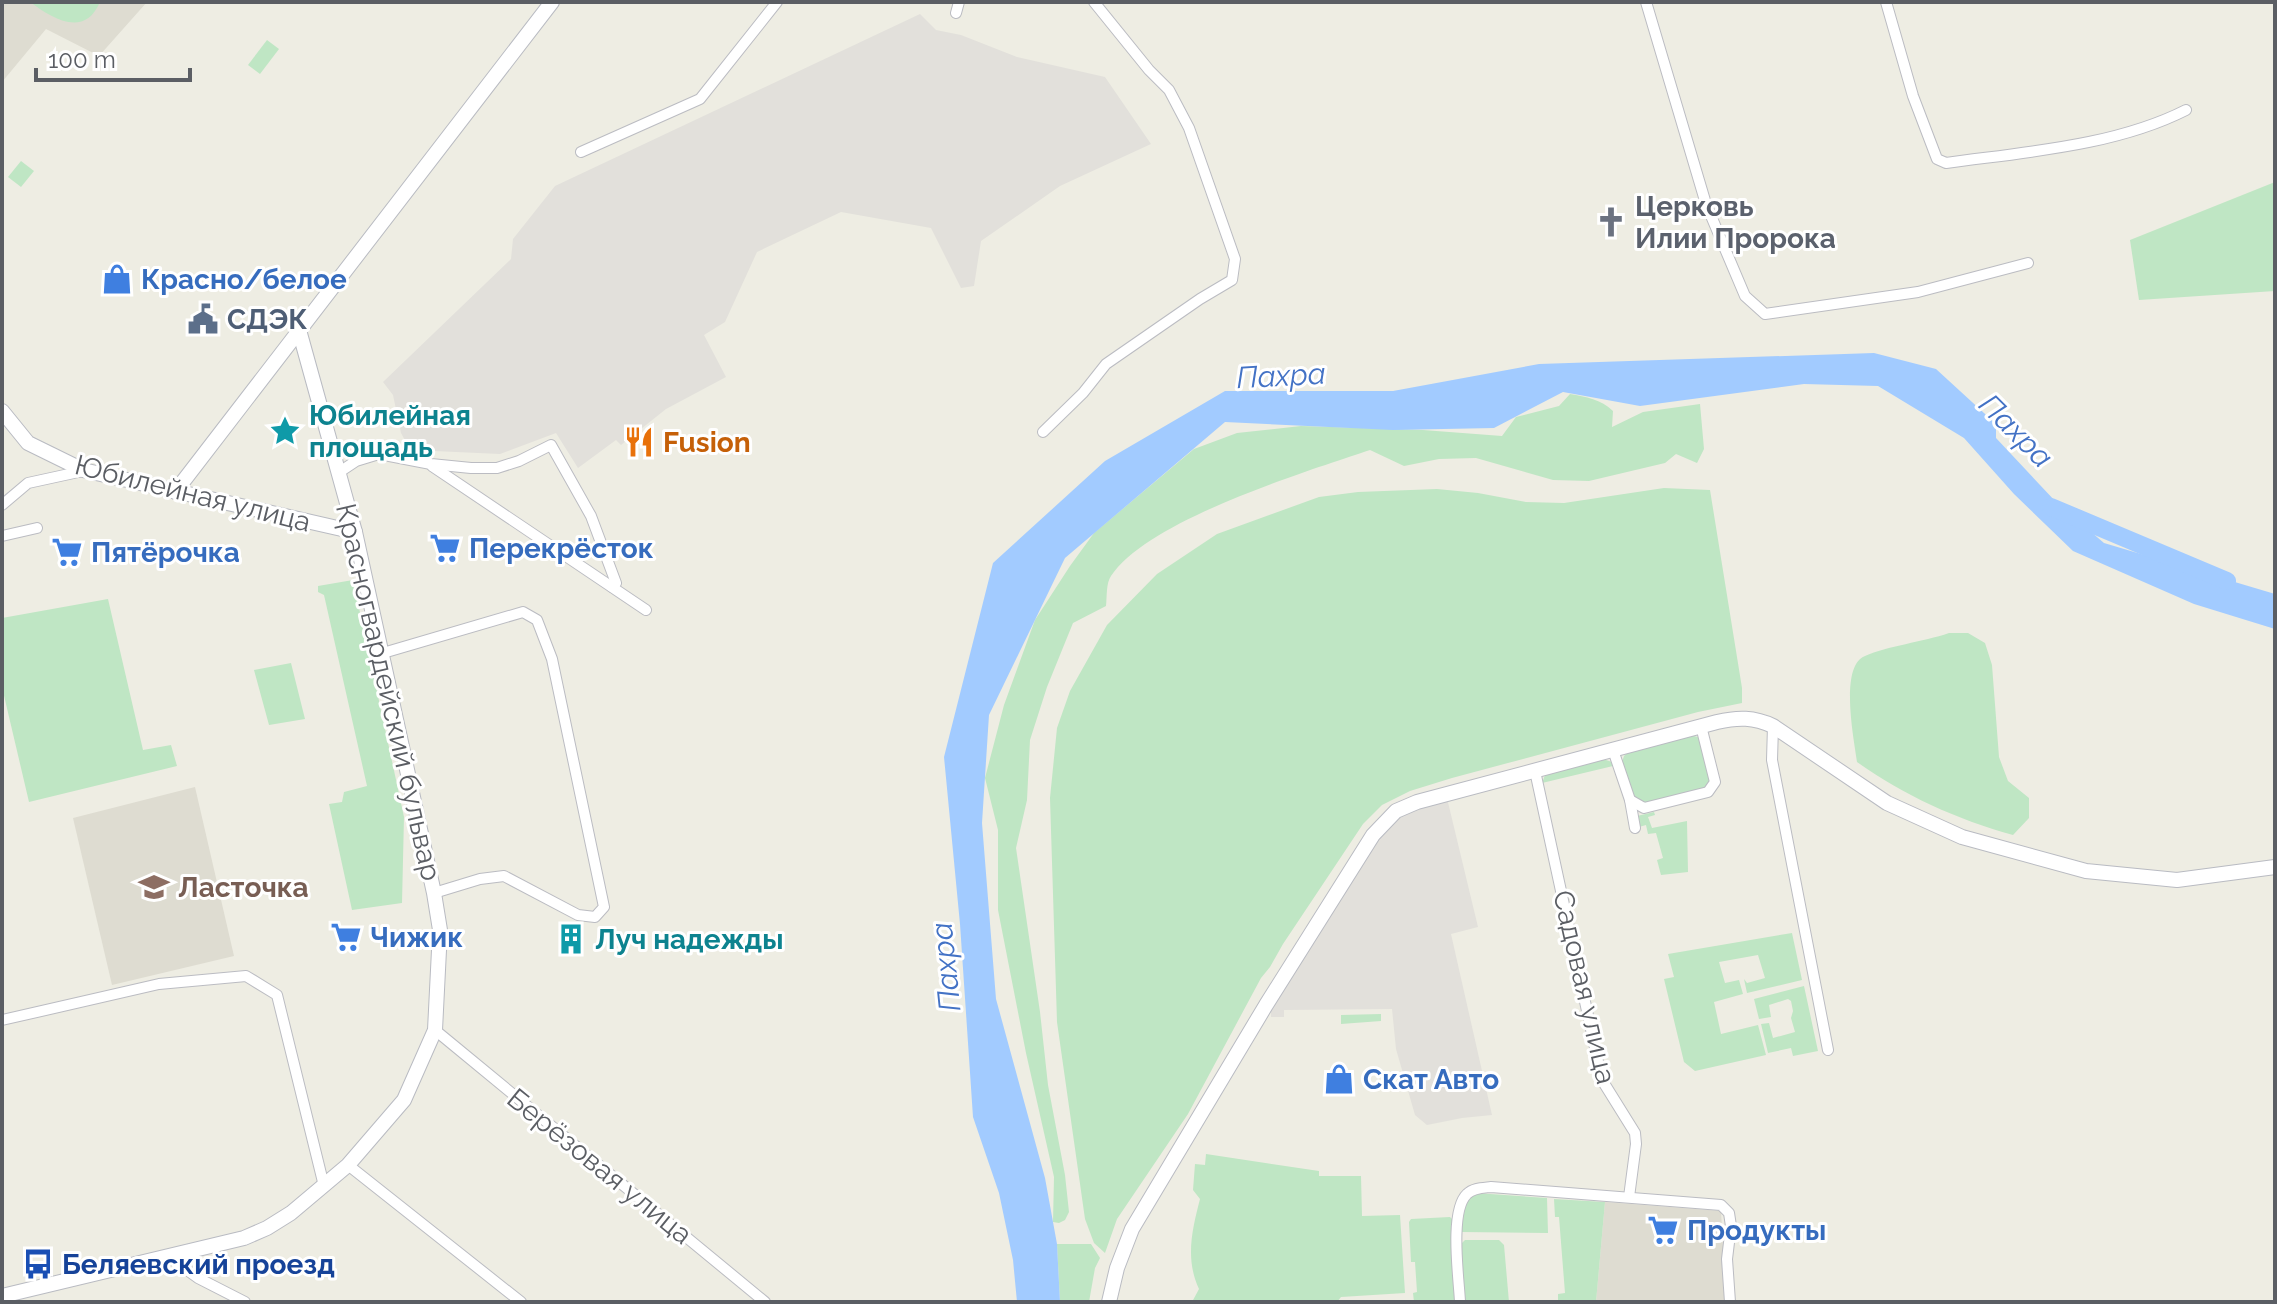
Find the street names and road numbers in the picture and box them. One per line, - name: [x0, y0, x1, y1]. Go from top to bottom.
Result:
- street label: Юбилейная улица: [72, 448, 314, 539]
- street label: Красногвардейский бульвар: [329, 500, 448, 884]
- street label: Садовая улица: [1546, 887, 1623, 1087]
- street label: Берёзовая улица: [501, 1082, 699, 1251]

